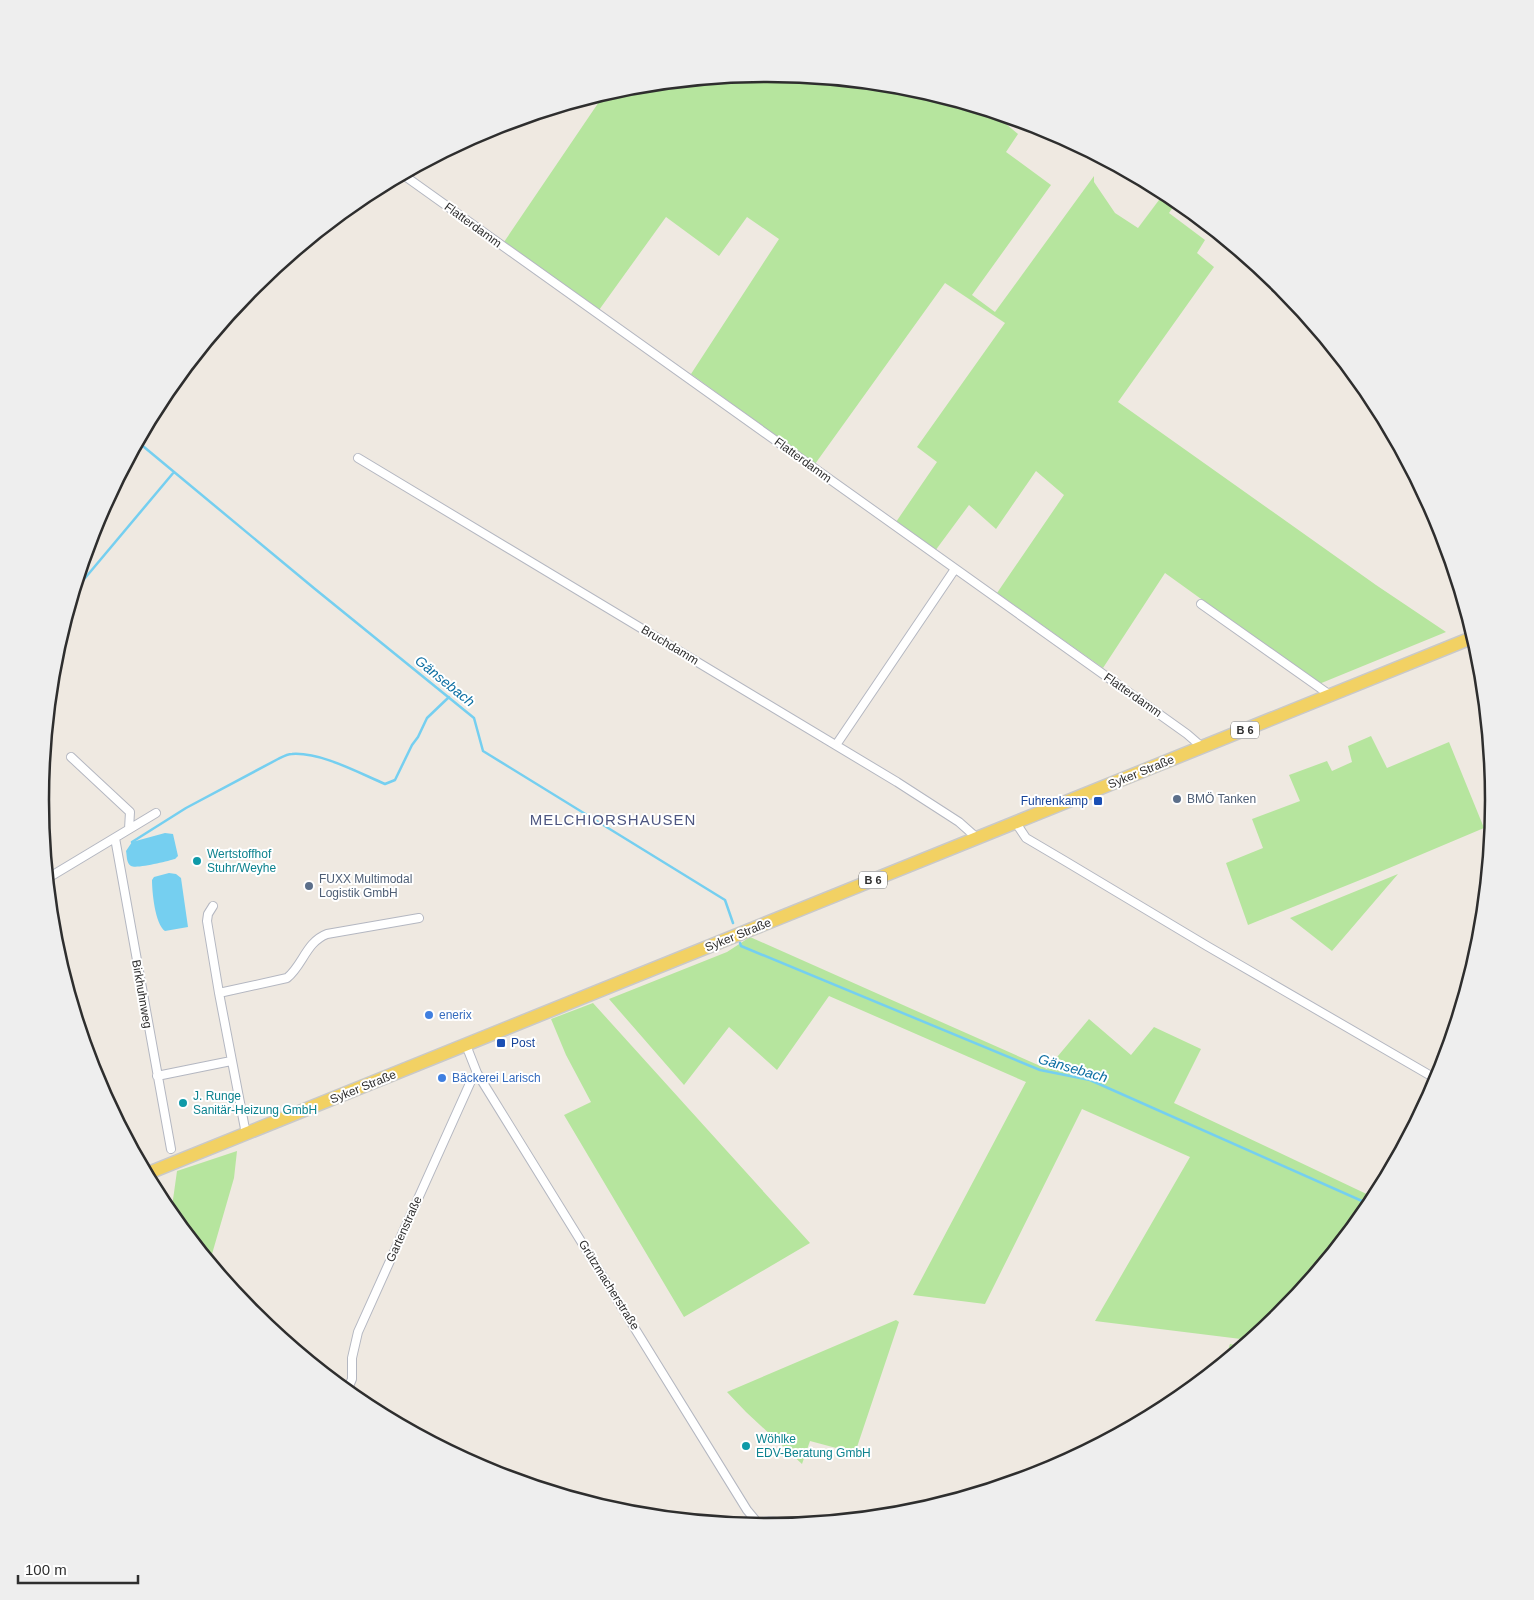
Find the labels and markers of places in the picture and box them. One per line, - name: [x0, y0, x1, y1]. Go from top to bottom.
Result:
- place label: BMÖ Tanken: [1187, 792, 1256, 806]
- marker: BMÖ Tanken: [1171, 793, 1183, 805]
- place label: Fuhrenkamp: [1021, 794, 1088, 808]
- marker: Fuhrenkamp: [1092, 795, 1104, 807]
- place label: Wertstoffhof Stuhr/Weyhe: [207, 847, 276, 875]
- marker: Wertstoffhof Stuhr/Weyhe: [191, 855, 203, 867]
- place label: FUXX Multimodal Logistik GmbH: [319, 872, 412, 900]
- marker: FUXX Multimodal Logistik GmbH: [303, 880, 315, 892]
- place label: enerix: [439, 1008, 472, 1022]
- marker: enerix: [423, 1009, 435, 1021]
- place label: Post: [511, 1036, 536, 1050]
- marker: Post: [495, 1037, 507, 1049]
- place label: Bäckerei Larisch: [452, 1071, 541, 1085]
- marker: Bäckerei Larisch: [436, 1072, 448, 1084]
- place label: J. Runge Sanitär-Heizung GmbH: [193, 1089, 317, 1117]
- marker: J. Runge Sanitär-Heizung GmbH: [177, 1097, 189, 1109]
- place label: Wöhlke EDV-Beratung GmbH: [756, 1432, 871, 1460]
- marker: Wöhlke EDV-Beratung GmbH: [740, 1440, 752, 1452]

